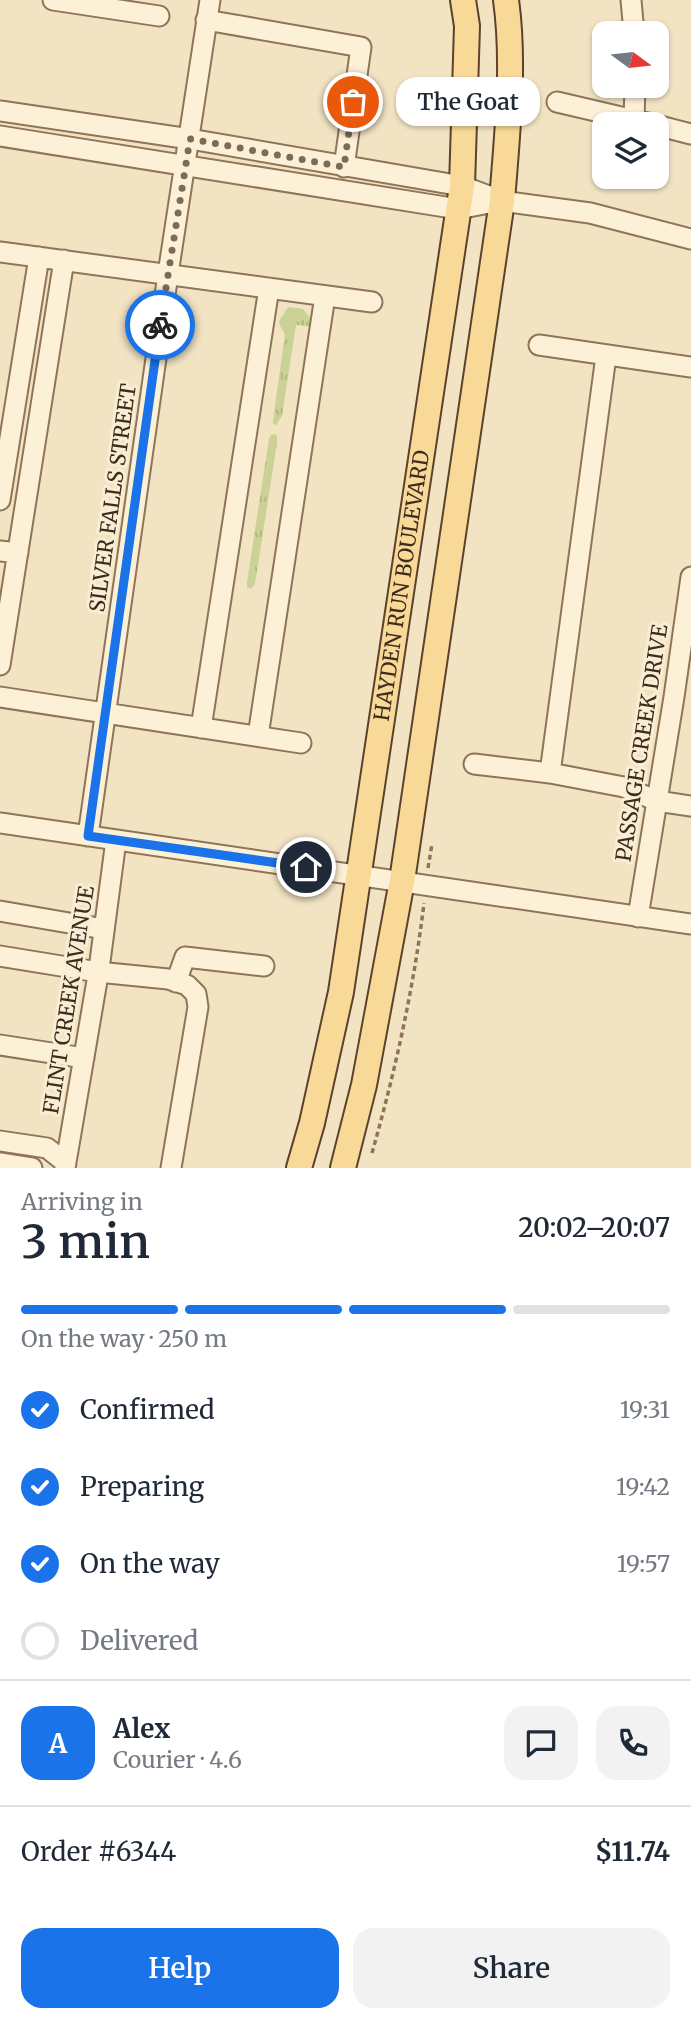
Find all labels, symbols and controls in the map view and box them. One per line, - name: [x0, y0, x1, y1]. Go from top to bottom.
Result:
- north arrow: [592, 21, 668, 98]
- map controls: [592, 21, 669, 189]
- pin: [323, 72, 383, 132]
- callout: The Goat: [395, 78, 538, 126]
- icon: bag: [334, 83, 372, 121]
- text: The Goat: [417, 87, 519, 116]
- button: layers: [592, 112, 669, 189]
- courier: [125, 290, 195, 360]
- icon: bike: [141, 306, 179, 344]
- street label: SILVER FALLS STREET: [83, 382, 142, 614]
- street label: HAYDEN RUN BOULEVARD: [368, 448, 435, 723]
- street label: PASSAGE CREEK DRIVE: [609, 622, 674, 863]
- pin: [276, 837, 336, 897]
- icon: home: [287, 848, 325, 886]
- street label: FLINT CREEK AVENUE: [37, 883, 100, 1116]
- text: Arriving in: [21, 1187, 143, 1216]
- text: 20:02–20:07: [518, 1211, 670, 1244]
- text: 3 min: [21, 1213, 150, 1271]
- text: On the way · 250 m: [21, 1324, 227, 1353]
- icon: check: [21, 1391, 59, 1429]
- text: Confirmed: [80, 1393, 215, 1426]
- text: 19:31: [620, 1395, 670, 1424]
- icon: check: [21, 1468, 59, 1506]
- text: Preparing: [80, 1470, 204, 1503]
- text: 19:42: [616, 1472, 670, 1501]
- icon: check: [21, 1545, 59, 1583]
- text: On the way: [80, 1547, 220, 1580]
- text: 19:57: [617, 1549, 670, 1578]
- text: Delivered: [80, 1624, 199, 1657]
- button: chat: [504, 1706, 578, 1780]
- button: phone: [596, 1706, 670, 1780]
- text: Alex: [113, 1712, 170, 1745]
- text: A: [49, 1727, 67, 1760]
- text: Courier · 4.6: [113, 1745, 242, 1774]
- text: Order #6344: [21, 1835, 176, 1868]
- text: $11.74: [595, 1835, 670, 1868]
- button: Help: [21, 1928, 339, 2008]
- button: Share: [353, 1928, 670, 2008]

